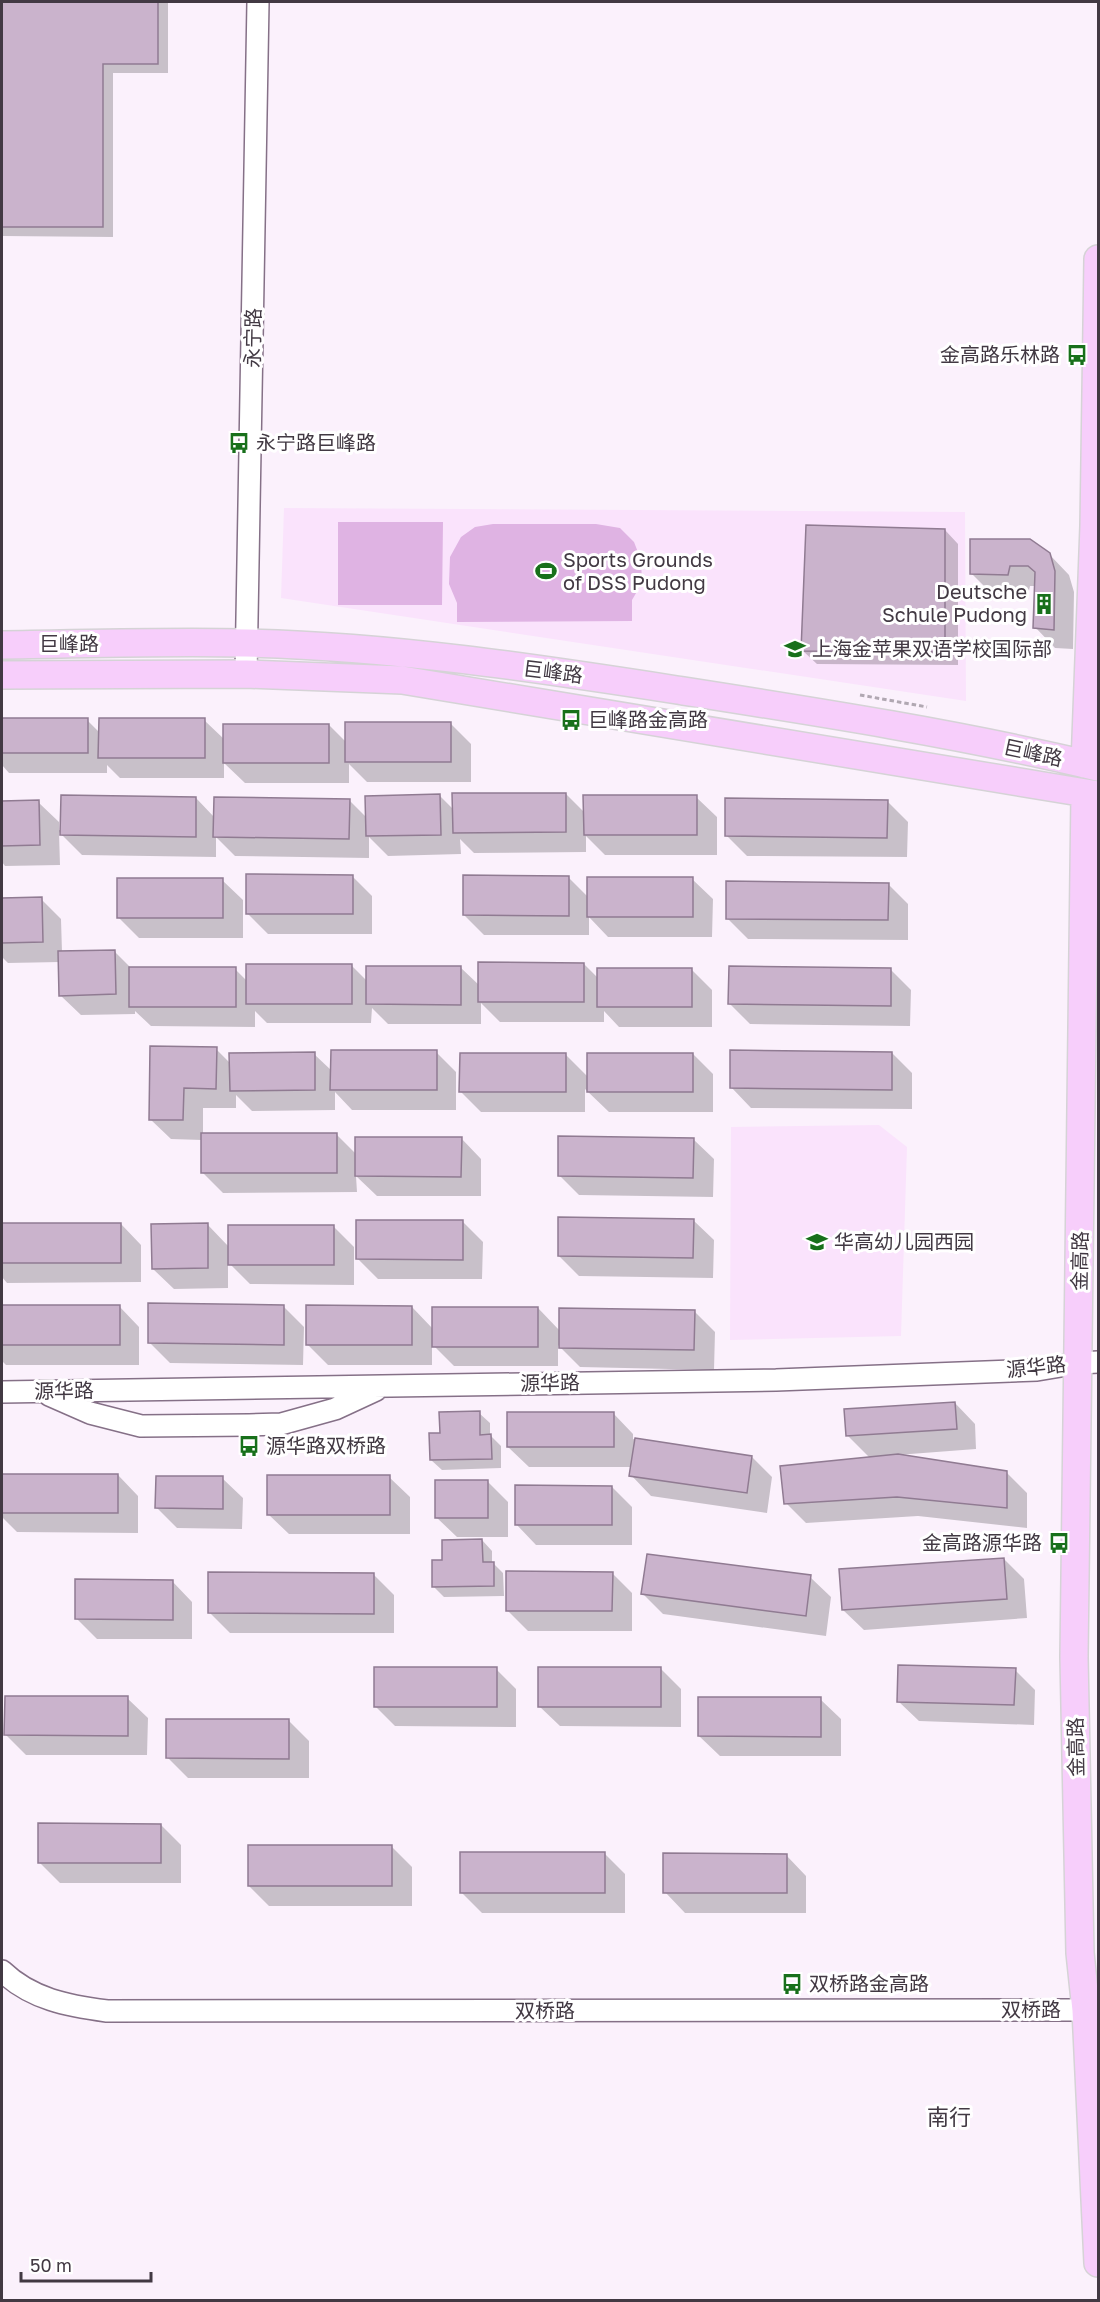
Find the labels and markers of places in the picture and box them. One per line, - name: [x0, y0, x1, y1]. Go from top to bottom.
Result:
- place label: 金高路乐林路: [940, 342, 1060, 366]
- bus stop icon: 金高路乐林路: [1065, 343, 1089, 367]
- place label: 永宁路巨峰路: [256, 430, 376, 454]
- bus stop icon: 永宁路巨峰路: [227, 431, 251, 455]
- place label: Sports Grounds of DSS Pudong: [563, 547, 713, 594]
- sports icon: Sports Grounds of DSS Pudong: [534, 559, 558, 583]
- place label: Deutsche Schule Pudong: [882, 579, 1027, 626]
- building icon: Deutsche Schule Pudong: [1032, 592, 1056, 616]
- place label: 上海金苹果双语学校国际部: [812, 636, 1052, 660]
- school or university icon: 上海金苹果双语学校国际部: [783, 637, 807, 661]
- place label: 巨峰路金高路: [588, 707, 708, 731]
- bus stop icon: 巨峰路金高路: [559, 708, 583, 732]
- place label: 华高幼儿园西园: [834, 1229, 974, 1253]
- school or university icon: 华高幼儿园西园: [805, 1230, 829, 1254]
- place label: 源华路双桥路: [266, 1433, 386, 1457]
- bus stop icon: 源华路双桥路: [237, 1434, 261, 1458]
- place label: 金高路源华路: [922, 1530, 1042, 1554]
- bus stop icon: 金高路源华路: [1047, 1531, 1071, 1555]
- place label: 双桥路金高路: [809, 1971, 929, 1995]
- bus stop icon: 双桥路金高路: [780, 1972, 804, 1996]

